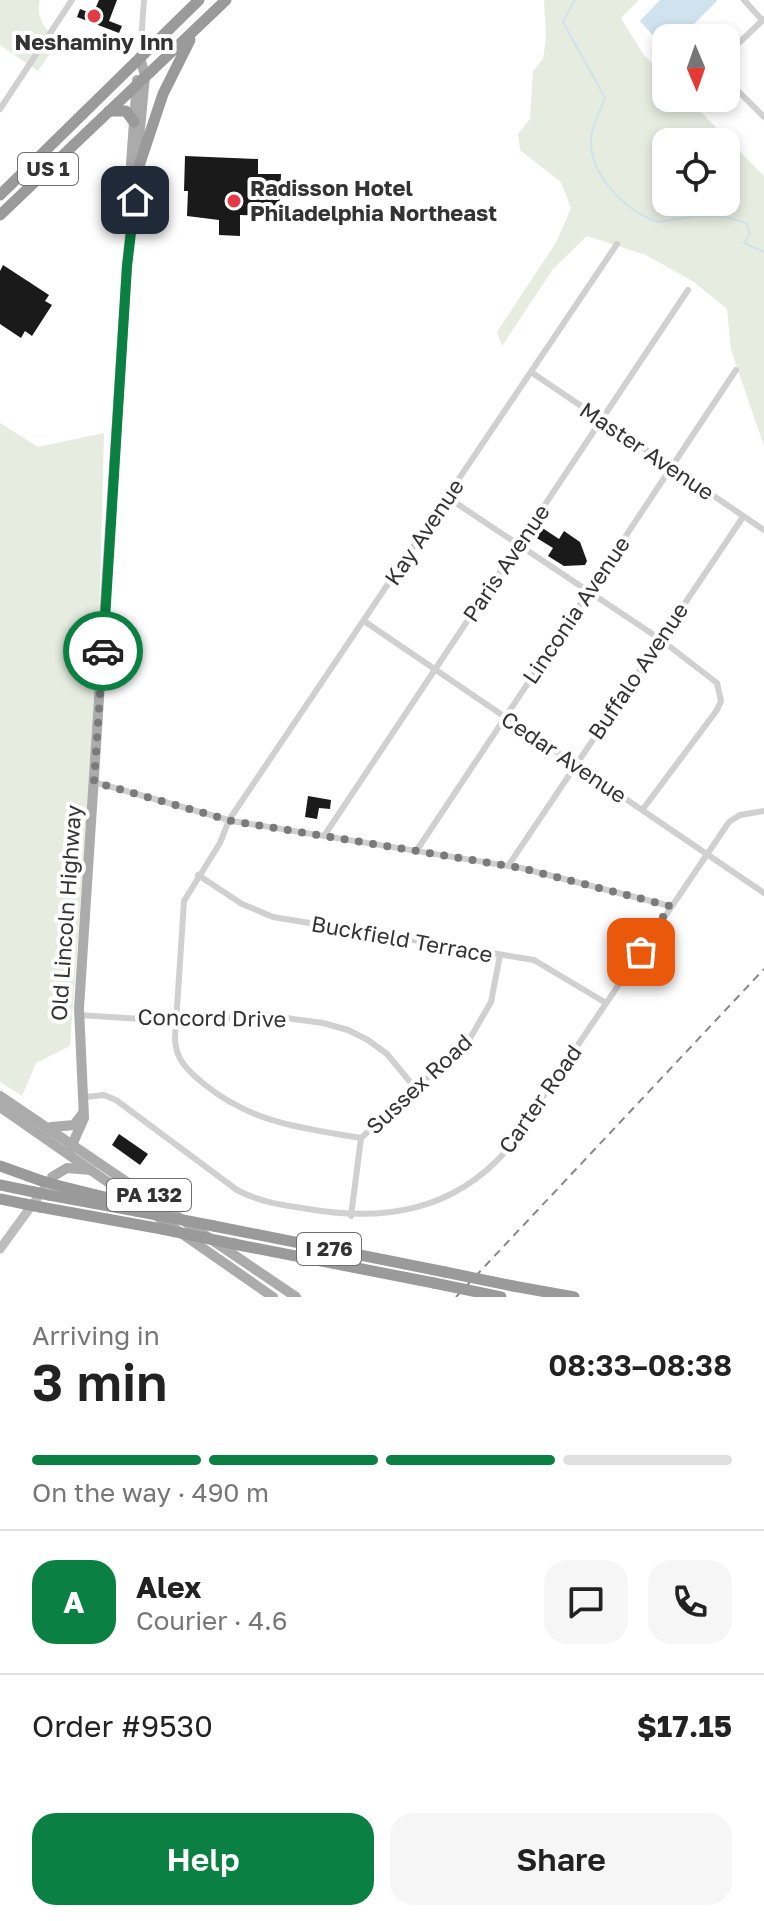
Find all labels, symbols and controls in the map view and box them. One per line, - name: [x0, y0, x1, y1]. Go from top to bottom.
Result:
- marker: Neshaminy Inn: [85, 7, 103, 25]
- north arrow: [652, 24, 740, 112]
- map controls: [652, 24, 740, 216]
- place label: Neshaminy Inn: [14, 28, 174, 55]
- button: locate: [652, 128, 740, 216]
- road number: US 1: [18, 153, 78, 185]
- pin: [101, 166, 169, 234]
- place label: Radisson Hotel Philadelphia Northeast: [250, 174, 497, 226]
- icon: home: [113, 178, 157, 222]
- marker: Radisson Hotel Philadelphia Northeast: [225, 192, 243, 210]
- street label: Master Avenue: [575, 396, 720, 505]
- street label: Kay Avenue: [378, 473, 469, 590]
- street label: Paris Avenue: [456, 499, 555, 627]
- street label: Linconia Avenue: [516, 531, 635, 689]
- street label: Buffalo Avenue: [582, 597, 693, 744]
- courier: [63, 611, 143, 691]
- icon: car: [81, 629, 125, 673]
- street label: Cedar Avenue: [496, 705, 632, 808]
- street label: Old Lincoln Highway: [44, 804, 87, 1022]
- street label: Buckfield Terrace: [309, 909, 495, 968]
- pin: [607, 918, 675, 986]
- icon: bag: [619, 930, 663, 974]
- street label: Concord Drive: [137, 1003, 287, 1032]
- street label: Sussex Road: [360, 1028, 477, 1139]
- street label: Carter Road: [492, 1039, 587, 1158]
- road number: PA 132: [107, 1179, 191, 1211]
- road number: I 276: [297, 1233, 361, 1265]
- text: Arriving in: [32, 1320, 160, 1351]
- text: 08:33–08:38: [548, 1347, 732, 1383]
- text: 3 min: [32, 1350, 167, 1412]
- text: On the way · 490 m: [32, 1477, 269, 1508]
- button: chat: [544, 1560, 628, 1644]
- button: phone: [648, 1560, 732, 1644]
- text: Alex: [136, 1569, 201, 1605]
- text: A: [63, 1584, 85, 1620]
- text: Courier · 4.6: [136, 1605, 288, 1636]
- text: Order #9530: [32, 1708, 213, 1744]
- text: $17.15: [637, 1708, 732, 1744]
- button: Help: [32, 1813, 374, 1905]
- button: Share: [390, 1813, 732, 1905]

